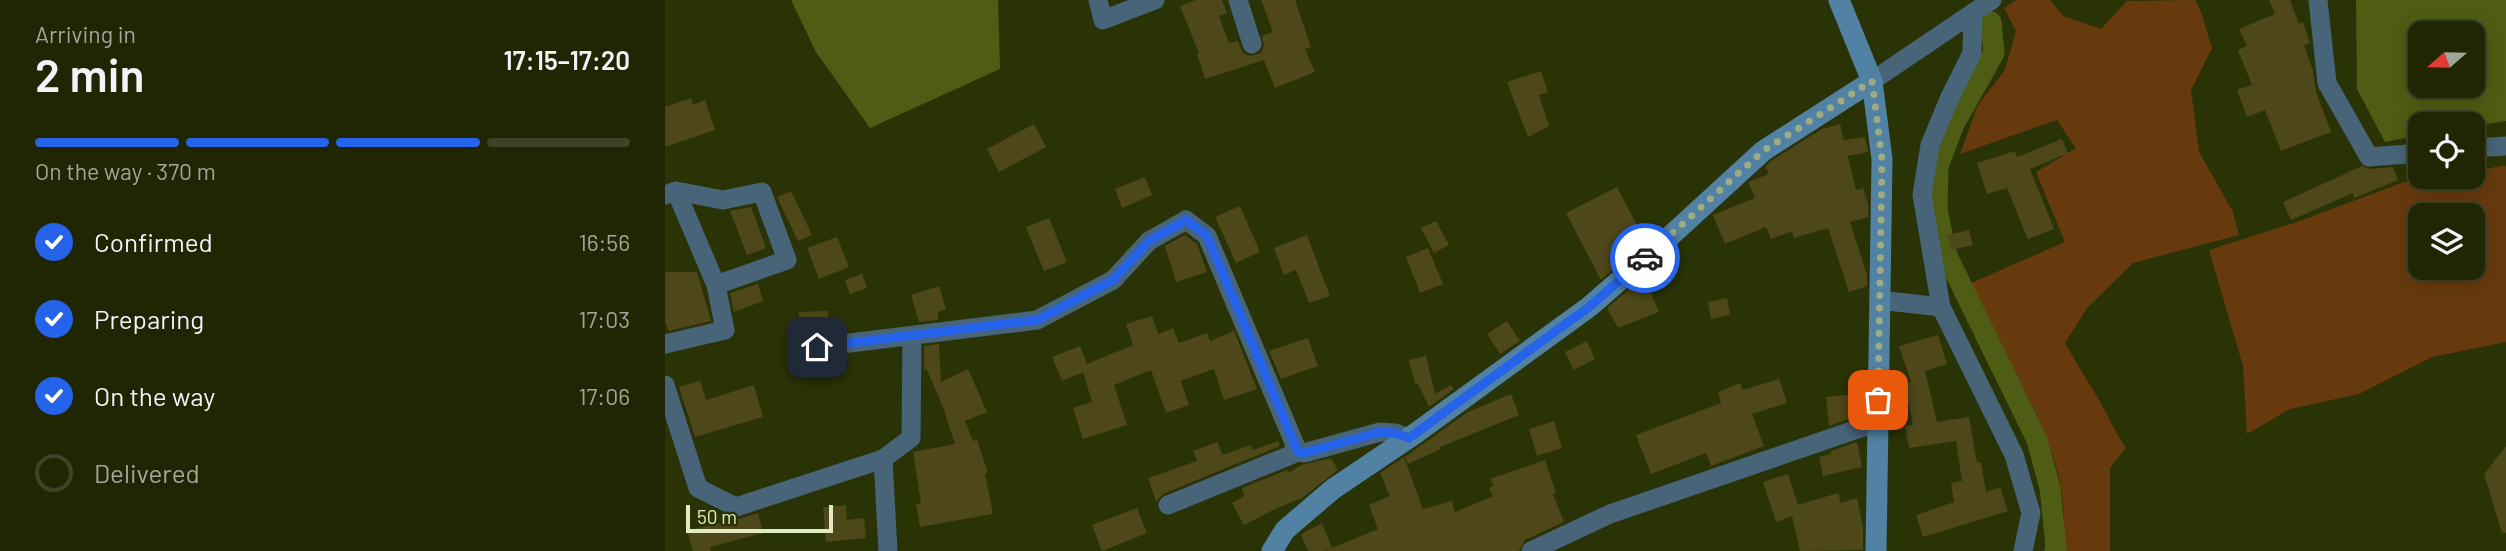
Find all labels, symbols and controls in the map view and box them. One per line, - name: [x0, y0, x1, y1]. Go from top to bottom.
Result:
- text: Arriving in: [35, 20, 136, 48]
- north arrow: [2408, 21, 2485, 98]
- map controls: [2408, 21, 2485, 280]
- text: 17:15–17:20: [504, 44, 630, 75]
- text: 2 min: [35, 46, 144, 101]
- button: locate: [2408, 112, 2485, 189]
- text: On the way · 370 m: [35, 157, 216, 185]
- button: layers: [2408, 203, 2485, 280]
- icon: check: [35, 223, 73, 261]
- courier: [1610, 223, 1680, 293]
- text: Confirmed: [94, 226, 213, 257]
- text: 16:56: [579, 228, 630, 256]
- icon: car: [1626, 239, 1664, 277]
- icon: check: [35, 300, 73, 338]
- text: Preparing: [94, 303, 204, 334]
- text: 17:03: [578, 305, 630, 333]
- pin: [787, 317, 847, 377]
- icon: home: [798, 328, 836, 366]
- pin: [1848, 370, 1908, 430]
- icon: check: [35, 377, 73, 415]
- text: On the way: [94, 380, 215, 411]
- icon: bag: [1859, 381, 1897, 419]
- text: 17:06: [578, 382, 630, 410]
- text: Delivered: [94, 457, 200, 488]
- scale bar: [686, 502, 833, 534]
- text: 50 m: [697, 505, 737, 528]

